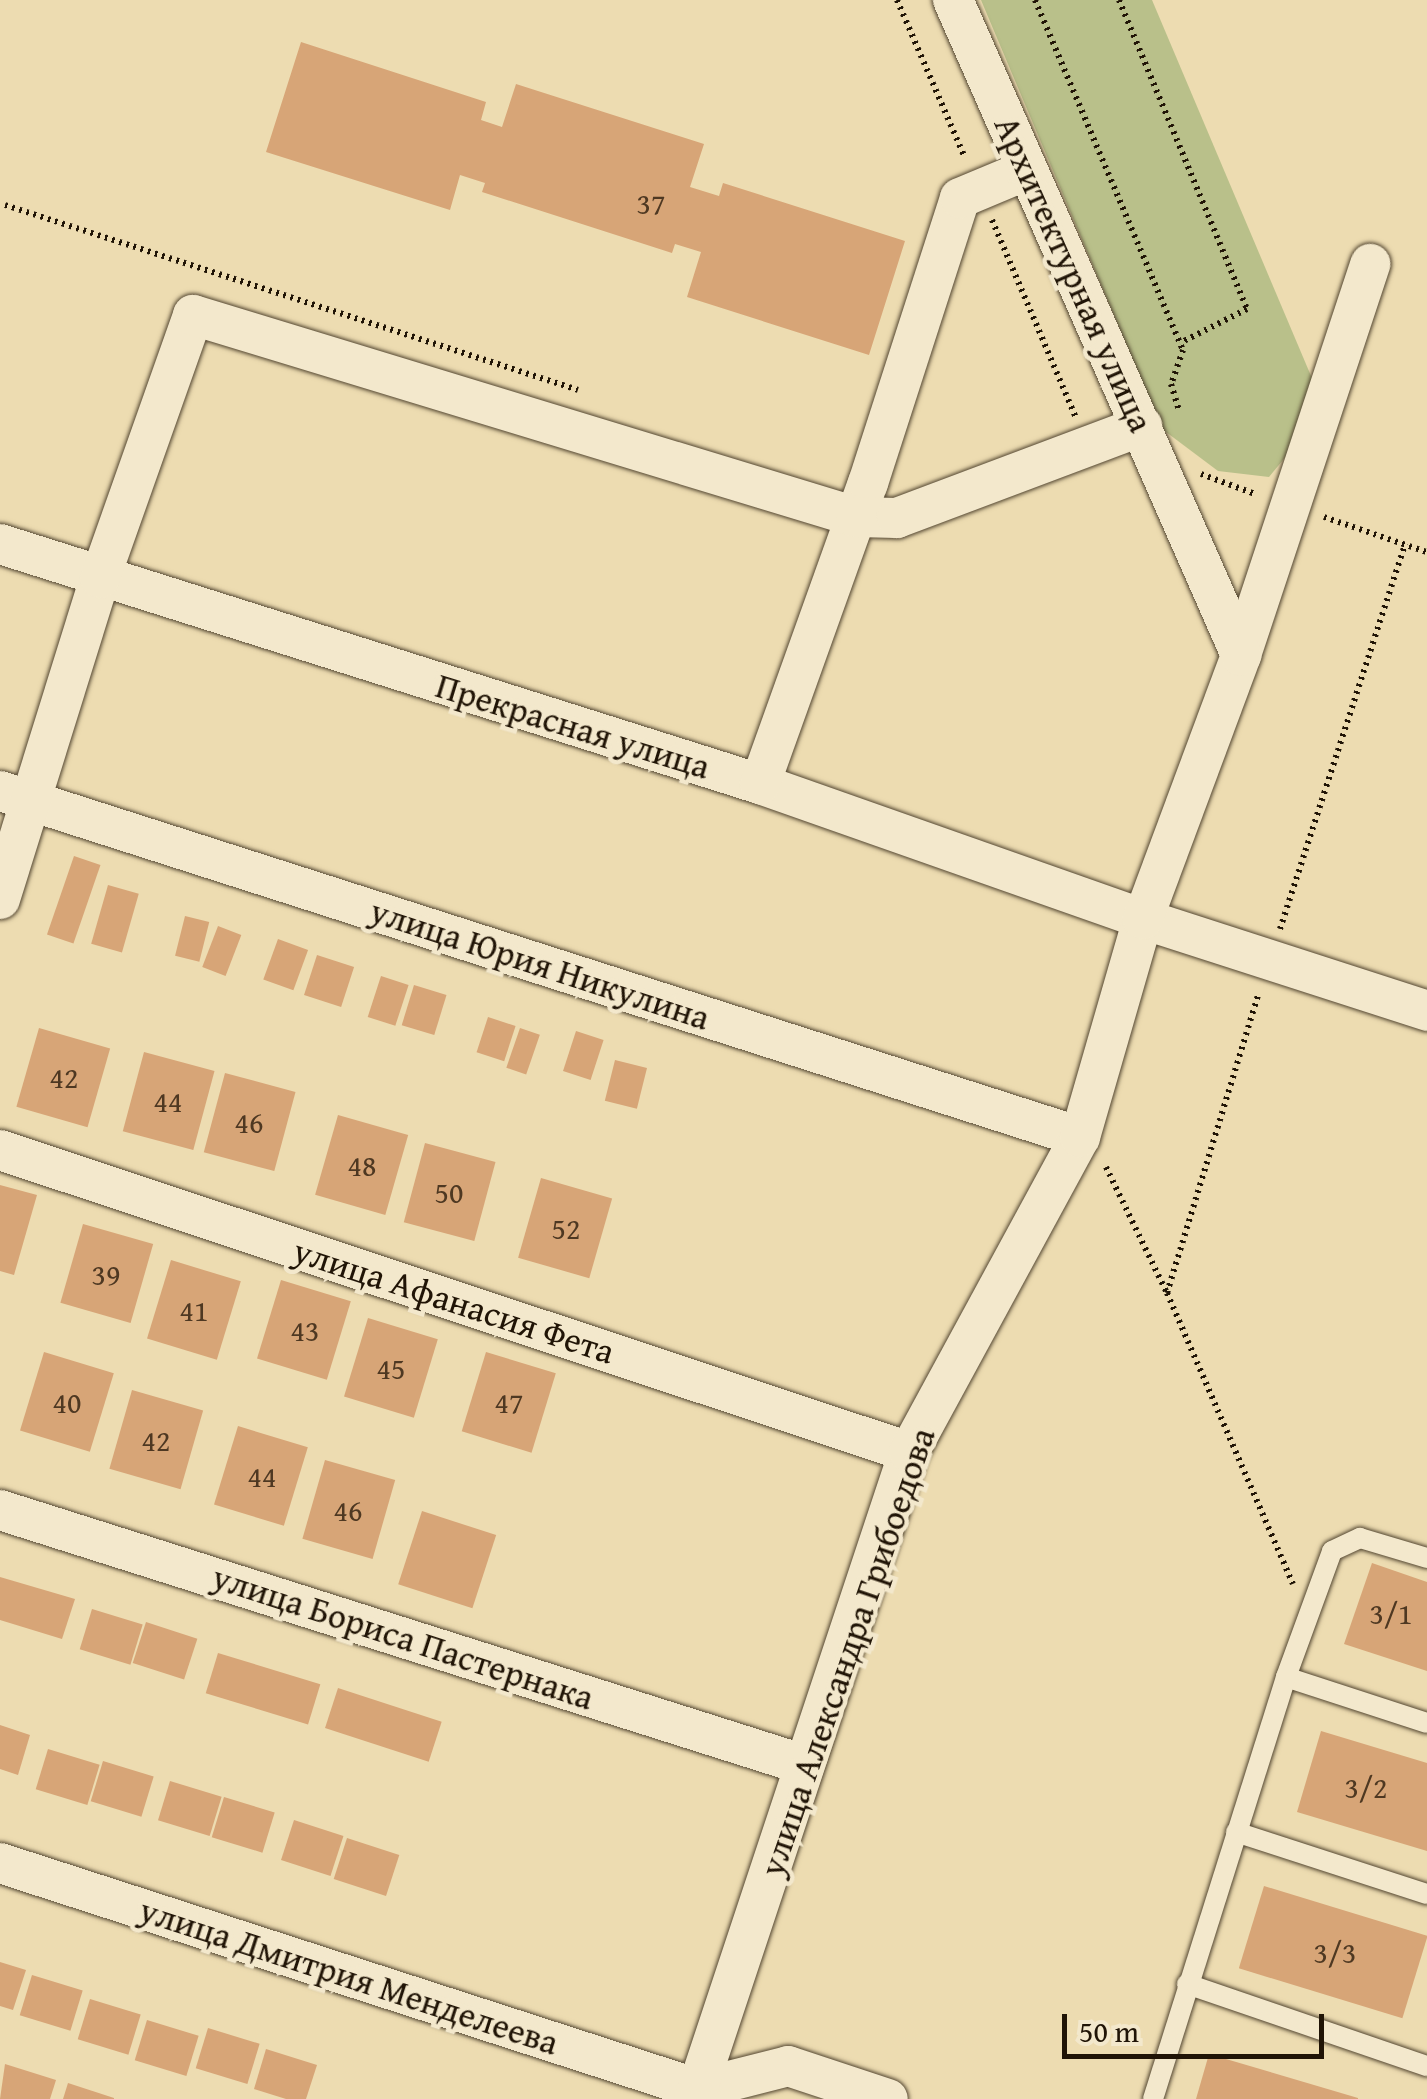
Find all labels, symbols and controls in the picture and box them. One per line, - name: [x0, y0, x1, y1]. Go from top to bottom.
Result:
- street label: Архитектурная улица: [985, 110, 1163, 438]
- house number: 37: [637, 185, 665, 221]
- street label: Прекрасная улица: [431, 664, 715, 788]
- street label: улица Юрия Никулина: [365, 889, 715, 1039]
- house number: 42: [50, 1059, 78, 1095]
- house number: 44: [154, 1083, 182, 1119]
- house number: 46: [235, 1104, 263, 1140]
- house number: 48: [348, 1147, 376, 1183]
- house number: 50: [435, 1174, 463, 1210]
- house number: 52: [552, 1210, 580, 1246]
- street label: улица Афанасия Фета: [288, 1229, 620, 1373]
- house number: 39: [92, 1256, 120, 1292]
- house number: 41: [180, 1292, 208, 1328]
- house number: 43: [291, 1312, 319, 1348]
- house number: 45: [377, 1350, 405, 1386]
- house number: 40: [53, 1384, 81, 1420]
- house number: 47: [495, 1384, 523, 1420]
- house number: 42: [142, 1422, 170, 1458]
- street label: улица Александра Грибоедова: [750, 1422, 944, 1882]
- house number: 44: [248, 1458, 276, 1494]
- house number: 46: [334, 1492, 362, 1528]
- street label: улица Бориса Пастернака: [207, 1555, 599, 1719]
- house number: 3/1: [1369, 1595, 1413, 1631]
- house number: 3/2: [1344, 1769, 1388, 1805]
- street label: улица Дмитрия Менделеева: [134, 1888, 564, 2064]
- house number: 3/3: [1313, 1934, 1357, 1970]
- scale bar: [1067, 1994, 1330, 2056]
- text: 50 m: [1079, 2009, 1139, 2053]

